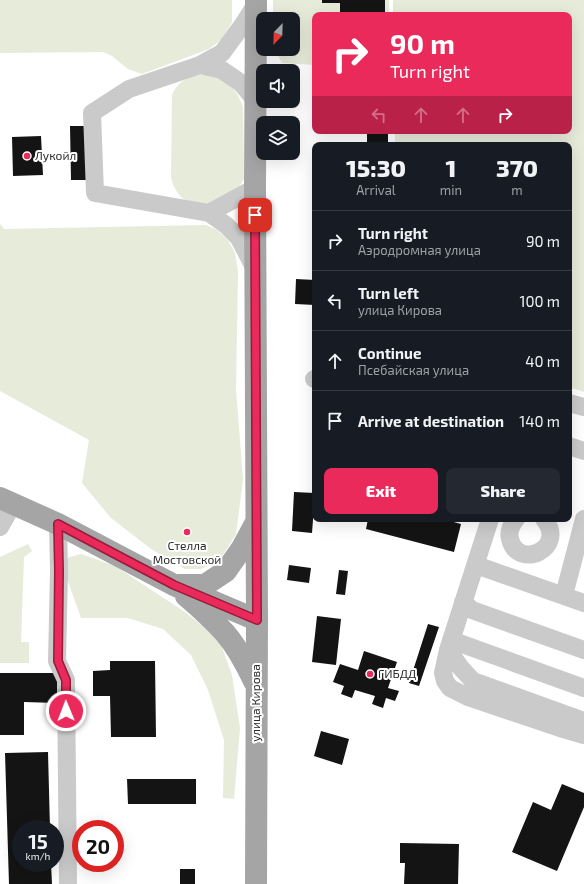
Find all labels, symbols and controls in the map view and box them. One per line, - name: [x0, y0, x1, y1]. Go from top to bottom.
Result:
- north arrow: [256, 12, 300, 56]
- map controls: [256, 12, 300, 160]
- text: 90 m: [390, 26, 455, 60]
- icon: right: [324, 28, 376, 80]
- text: Turn right: [390, 60, 470, 82]
- button: sound: [256, 64, 300, 108]
- icon: left: [368, 104, 390, 126]
- icon: ahead: [410, 104, 432, 126]
- icon: ahead: [452, 104, 474, 126]
- icon: right: [494, 104, 516, 126]
- button: layers: [256, 116, 300, 160]
- place label: Лукойл: [35, 148, 76, 163]
- marker: Лукойл: [22, 151, 32, 161]
- text: 15:30: [346, 153, 406, 182]
- text: 1: [446, 153, 456, 182]
- text: 370: [496, 153, 538, 182]
- text: Arrival: [356, 182, 396, 198]
- text: min: [440, 182, 462, 198]
- text: m: [511, 182, 523, 198]
- pin: [238, 198, 272, 232]
- icon: arrive: [244, 204, 266, 226]
- text: Turn right: [358, 224, 428, 242]
- icon: right: [324, 230, 346, 252]
- text: 90 m: [526, 232, 560, 250]
- text: Аэродромная улица: [358, 242, 481, 258]
- text: Turn left: [358, 284, 419, 302]
- icon: left: [324, 290, 346, 312]
- text: 100 m: [519, 292, 560, 310]
- text: улица Кирова: [358, 302, 442, 318]
- text: Continue: [358, 344, 421, 362]
- icon: ahead: [324, 350, 346, 372]
- text: 40 m: [525, 352, 560, 370]
- text: Псебайская улица: [358, 362, 469, 378]
- icon: arrive: [324, 410, 346, 432]
- text: Arrive at destination: [358, 412, 504, 430]
- text: 140 m: [519, 412, 560, 430]
- button: Exit: [324, 468, 438, 514]
- button: Share: [446, 468, 560, 514]
- marker: Стелла Мостовской: [182, 527, 192, 537]
- place label: Стелла Мостовской: [153, 538, 221, 566]
- street label: улица Кирова: [248, 664, 263, 742]
- place label: ГИБДД: [378, 666, 416, 680]
- marker: ГИБДД: [365, 669, 375, 679]
- position arrow: [45, 690, 87, 732]
- speed limit sign: 20: [72, 820, 124, 872]
- text: 15: [28, 829, 48, 853]
- text: km/h: [26, 850, 50, 862]

